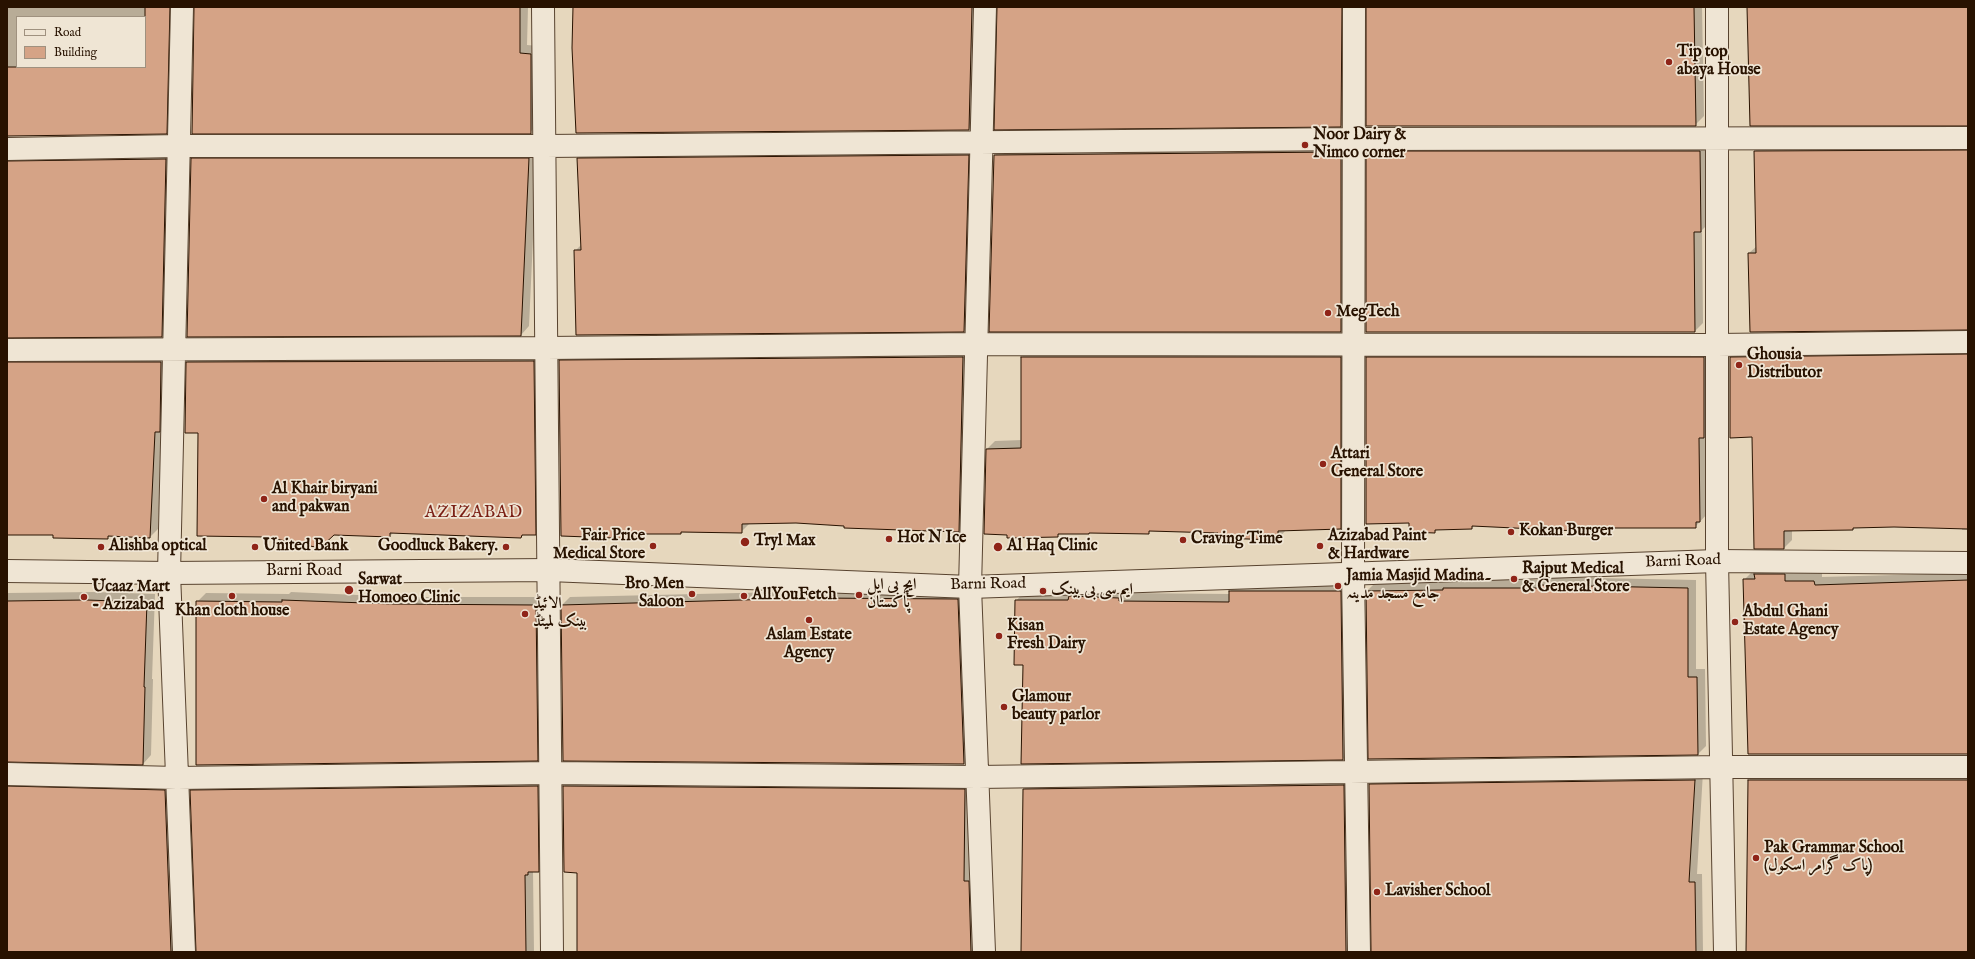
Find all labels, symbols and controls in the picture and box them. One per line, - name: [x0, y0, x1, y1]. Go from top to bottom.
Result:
- legend: [16, 16, 146, 68]
- text: Road: [54, 25, 81, 40]
- place label: Tip top abaya House: [1677, 43, 1761, 81]
- text: Building: [54, 45, 97, 60]
- marker: Tip top abaya House: [1664, 57, 1674, 67]
- place label: Noor Dairy & Nimco corner: [1313, 126, 1406, 164]
- marker: Noor Dairy & Nimco corner: [1300, 140, 1310, 150]
- place label: MegTech: [1336, 303, 1400, 323]
- marker: MegTech: [1323, 308, 1333, 318]
- place label: Ghousia Distributor: [1747, 346, 1822, 384]
- marker: Ghousia Distributor: [1734, 360, 1744, 370]
- place label: Attari General Store: [1331, 445, 1423, 483]
- marker: Attari General Store: [1318, 459, 1328, 469]
- place label: Al Khair biryani and pakwan: [272, 480, 377, 518]
- marker: Al Khair biryani and pakwan: [259, 494, 269, 504]
- district label: AZIZABAD: [425, 504, 523, 524]
- place label: Kokan Burger: [1519, 522, 1613, 542]
- place label: Fair Price Medical Store: [553, 527, 645, 565]
- place label: Azizabad Paint & Hardware: [1328, 527, 1427, 565]
- marker: Kokan Burger: [1506, 527, 1516, 537]
- place label: Hot N Ice: [897, 529, 966, 549]
- place label: Craving Time: [1191, 530, 1283, 550]
- place label: Tryl Max: [754, 532, 816, 552]
- marker: Hot N Ice: [884, 534, 894, 544]
- marker: Craving Time: [1178, 535, 1188, 545]
- marker: Tryl Max: [739, 536, 751, 548]
- place label: Alishba optical: [109, 537, 207, 557]
- place label: United Bank: [263, 537, 348, 557]
- place label: Goodluck Bakery.: [378, 537, 498, 557]
- place label: Al Haq Clinic: [1007, 537, 1098, 557]
- marker: Fair Price Medical Store: [648, 541, 658, 551]
- marker: Al Haq Clinic: [992, 541, 1004, 553]
- marker: Azizabad Paint & Hardware: [1315, 541, 1325, 551]
- marker: Alishba optical: [96, 542, 106, 552]
- marker: United Bank: [250, 542, 260, 552]
- marker: Goodluck Bakery.: [501, 542, 511, 552]
- street label: Barni Road: [1645, 551, 1721, 573]
- place label: Rajput Medical & General Store: [1522, 560, 1630, 598]
- street label: Barni Road: [266, 562, 342, 582]
- place label: Jamia Masjid Madina۔ جامع مسجد مدینہ: [1346, 567, 1492, 605]
- place label: Sarwat Homoeo Clinic: [358, 571, 460, 609]
- marker: Rajput Medical & General Store: [1509, 574, 1519, 584]
- place label: Bro Men Saloon: [625, 575, 684, 613]
- street label: Barni Road: [950, 575, 1026, 595]
- place label: ایچ بی ایل پاکستان: [867, 576, 916, 614]
- place label: Ucaaz Mart - Azizabad: [92, 578, 170, 616]
- place label: ایم سی بی بینک: [1051, 581, 1133, 601]
- marker: Jamia Masjid Madina۔ جامع مسجد مدینہ: [1333, 581, 1343, 591]
- marker: Sarwat Homoeo Clinic: [343, 584, 355, 596]
- place label: AllYouFetch: [752, 586, 836, 606]
- marker: ایم سی بی بینک: [1038, 586, 1048, 596]
- marker: Bro Men Saloon: [687, 589, 697, 599]
- marker: ایچ بی ایل پاکستان: [854, 590, 864, 600]
- marker: Khan cloth house: [227, 591, 237, 601]
- marker: AllYouFetch: [739, 591, 749, 601]
- marker: Ucaaz Mart - Azizabad: [79, 592, 89, 602]
- place label: الائیڈ بینک لمیٹڈ: [533, 595, 587, 633]
- place label: Khan cloth house: [175, 602, 289, 622]
- place label: Abdul Ghani Estate Agency: [1743, 603, 1839, 641]
- marker: الائیڈ بینک لمیٹڈ: [520, 609, 530, 619]
- marker: Aslam Estate Agency: [804, 615, 814, 625]
- place label: Kisan Fresh Dairy: [1007, 617, 1086, 655]
- marker: Abdul Ghani Estate Agency: [1730, 617, 1740, 627]
- place label: Aslam Estate Agency: [766, 626, 852, 664]
- marker: Kisan Fresh Dairy: [994, 631, 1004, 641]
- place label: Glamour beauty parlor: [1012, 688, 1100, 726]
- marker: Glamour beauty parlor: [999, 702, 1009, 712]
- place label: Pak Grammar School (پاک گرامر اسکول): [1764, 839, 1904, 877]
- marker: Pak Grammar School (پاک گرامر اسکول): [1751, 853, 1761, 863]
- place label: Lavisher School: [1385, 882, 1490, 902]
- marker: Lavisher School: [1372, 887, 1382, 897]

